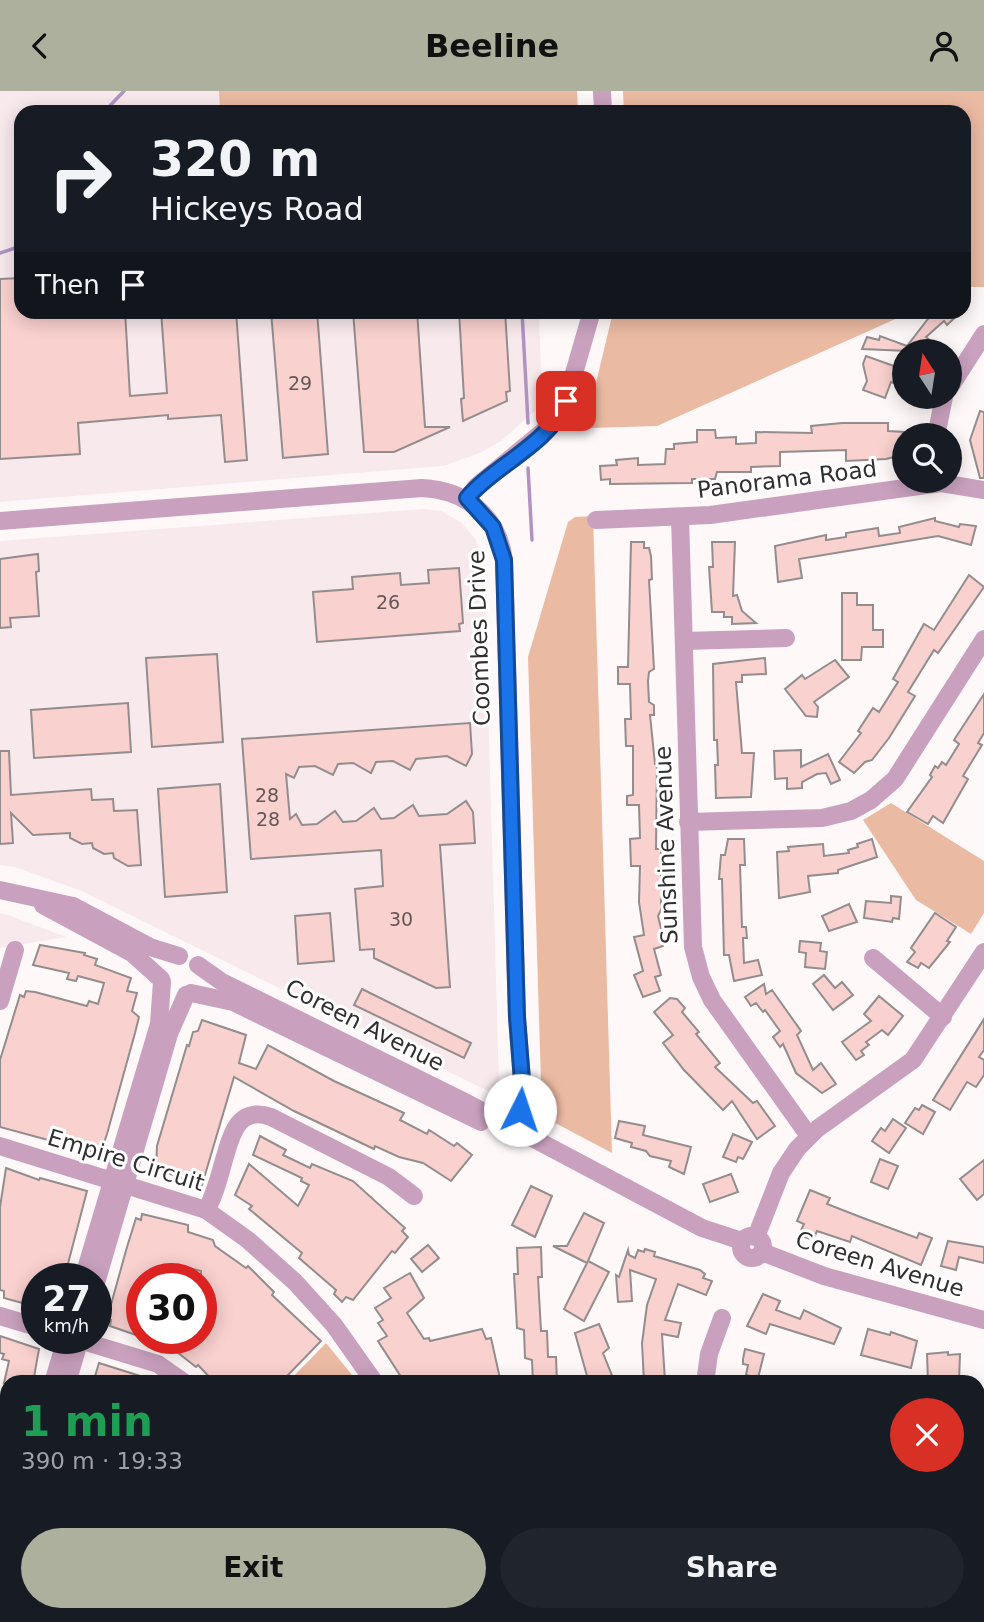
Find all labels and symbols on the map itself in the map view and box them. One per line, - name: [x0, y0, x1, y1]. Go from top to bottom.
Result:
- north arrow: [892, 339, 962, 409]
- pin: [536, 371, 596, 431]
- house number: 29: [288, 372, 312, 394]
- street label: Panorama Road: [696, 455, 878, 503]
- street label: Coombes Drive: [463, 550, 495, 726]
- house number: 26: [376, 591, 400, 613]
- street label: Sunshine Avenue: [650, 746, 682, 944]
- house number: 28: [255, 784, 279, 806]
- house number: 28: [256, 808, 280, 830]
- house number: 30: [389, 908, 413, 930]
- street label: Coreen Avenue: [281, 974, 449, 1076]
- position arrow: [483, 1073, 557, 1147]
- street label: Empire Circuit: [45, 1124, 207, 1196]
- street label: Coreen Avenue: [793, 1226, 967, 1302]
- speed limit sign: 30: [126, 1263, 217, 1354]

